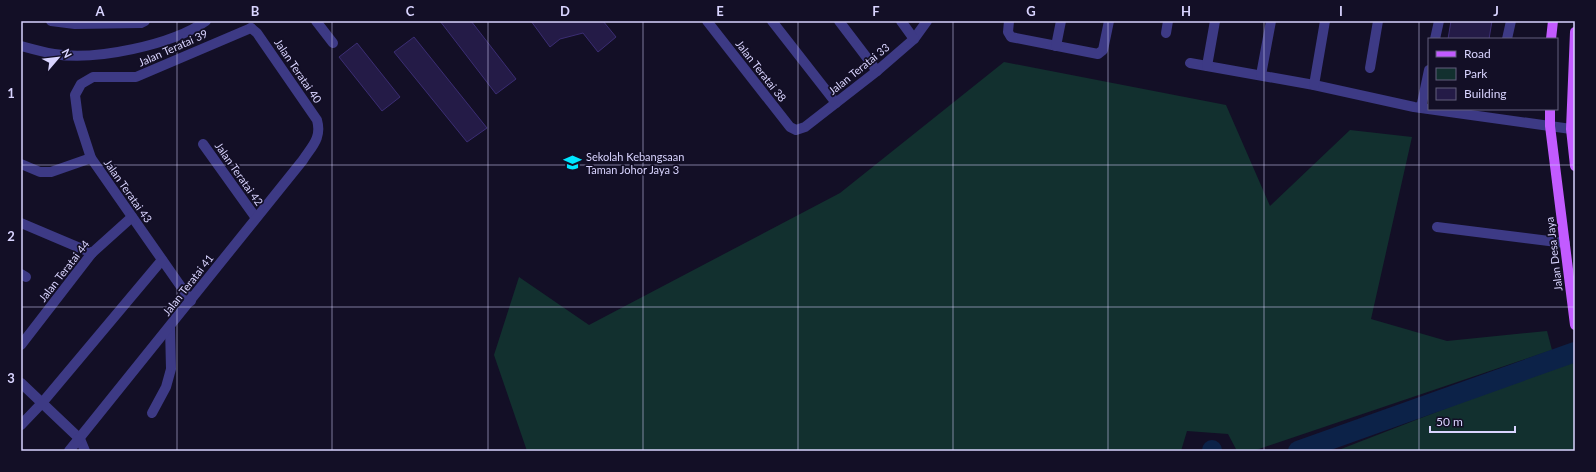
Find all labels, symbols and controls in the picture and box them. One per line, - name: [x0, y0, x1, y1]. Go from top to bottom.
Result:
- text: A: [94, 3, 105, 19]
- text: B: [251, 3, 260, 19]
- text: C: [406, 3, 415, 19]
- text: D: [560, 3, 570, 19]
- text: E: [716, 3, 724, 19]
- text: F: [872, 3, 880, 19]
- text: G: [1026, 3, 1036, 19]
- text: H: [1181, 3, 1191, 19]
- text: I: [1339, 3, 1343, 19]
- text: J: [1493, 3, 1499, 19]
- street label: Jalan Teratai 39: [136, 26, 209, 69]
- street label: Jalan Teratai 40: [272, 36, 325, 106]
- street label: Jalan Teratai 38: [733, 37, 789, 104]
- north arrow: [38, 38, 78, 78]
- legend: [1428, 38, 1558, 110]
- street label: Jalan Teratai 33: [826, 40, 892, 97]
- text: N: [60, 46, 75, 60]
- text: Road: [1464, 46, 1491, 61]
- text: Park: [1464, 66, 1488, 81]
- text: 1: [7, 85, 15, 101]
- text: Building: [1464, 86, 1507, 101]
- street label: Jalan Teratai 42: [213, 139, 266, 208]
- place label: Sekolah Kebangsaan Taman Johor Jaya 3: [586, 150, 684, 176]
- school or university icon: Sekolah Kebangsaan Taman Johor Jaya 3: [563, 153, 583, 173]
- street label: Jalan Teratai 43: [102, 156, 155, 225]
- street label: Jalan Desa Jaya: [1543, 216, 1564, 292]
- text: 2: [7, 228, 15, 244]
- street label: Jalan Teratai 44: [36, 237, 92, 304]
- street label: Jalan Teratai 41: [160, 251, 216, 318]
- text: 3: [7, 370, 15, 386]
- scale bar: [1430, 408, 1515, 434]
- text: 50 m: [1436, 414, 1463, 429]

